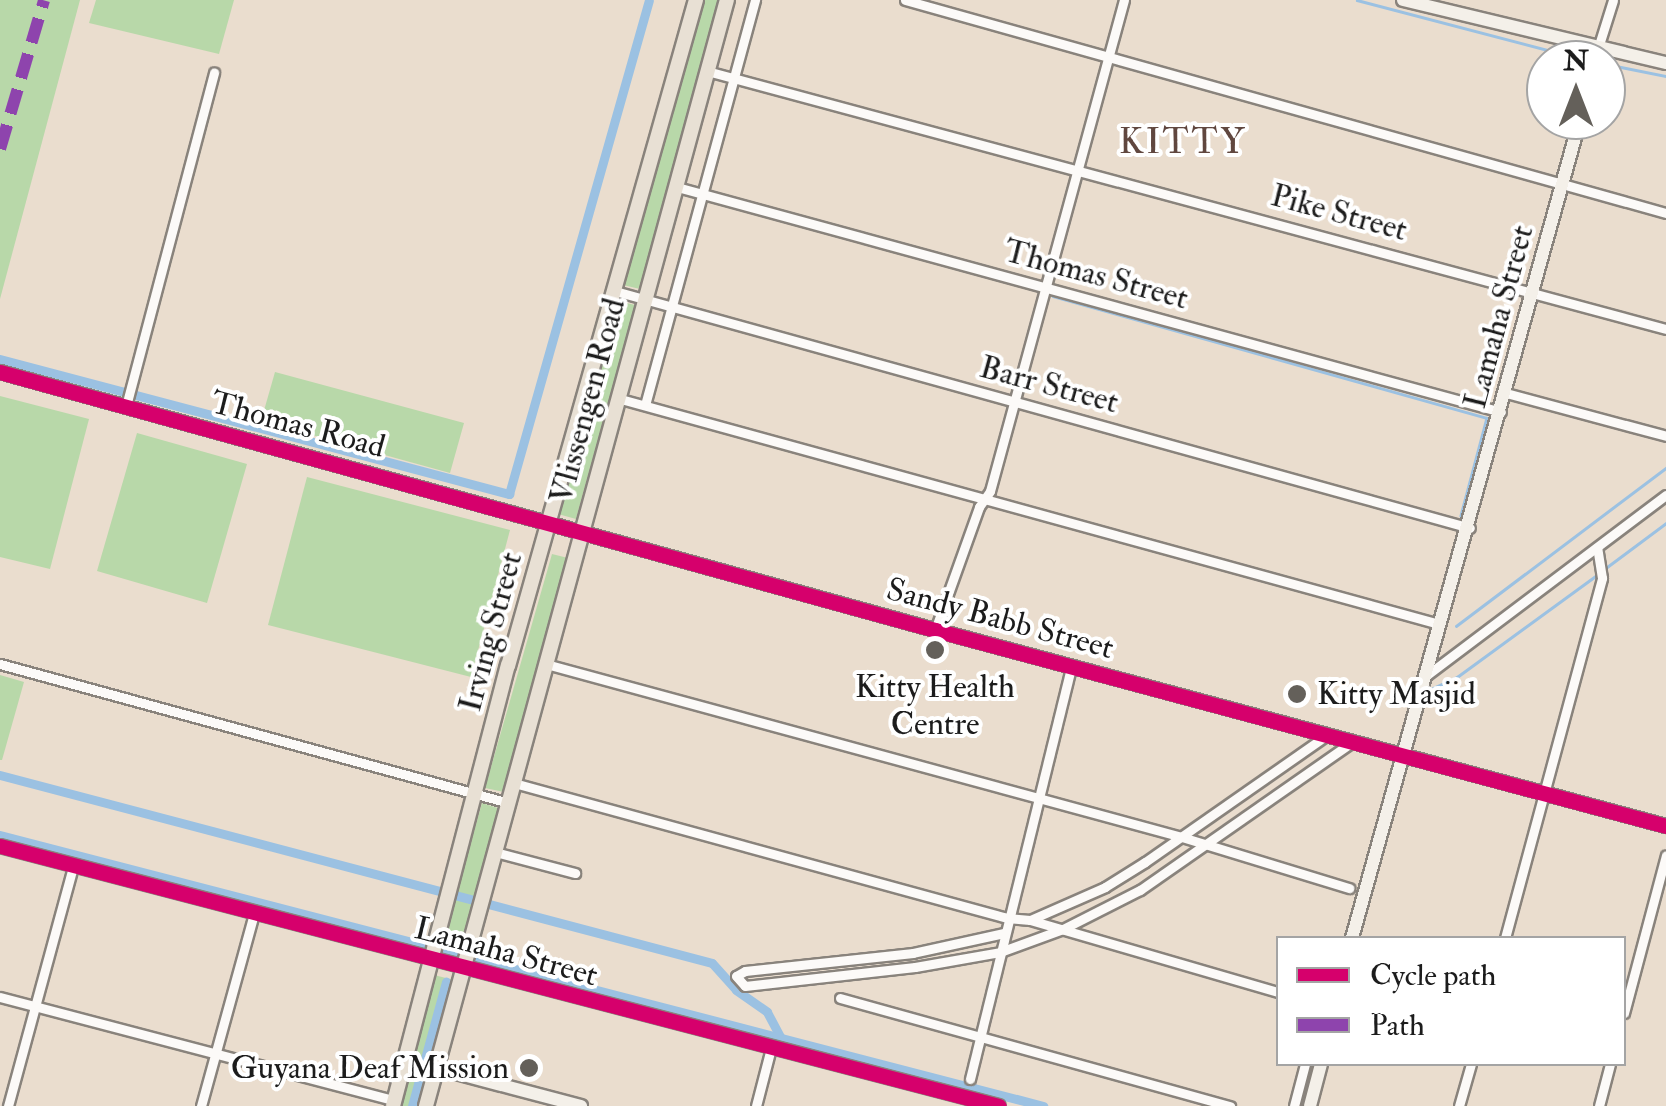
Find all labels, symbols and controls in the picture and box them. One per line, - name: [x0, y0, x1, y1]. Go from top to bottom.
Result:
- north arrow: [1526, 40, 1626, 140]
- text: N: [1563, 44, 1589, 79]
- district label: KITTY: [1119, 121, 1247, 163]
- street label: Pike Street: [1267, 176, 1411, 250]
- street label: Lamaha Street: [1456, 221, 1542, 413]
- street label: Thomas Street: [1000, 232, 1192, 318]
- street label: Vlissengen Road: [542, 294, 634, 508]
- street label: Barr Street: [976, 348, 1122, 422]
- street label: Thomas Road: [207, 383, 389, 467]
- street label: Irving Street: [451, 548, 531, 716]
- street label: Sandy Babb Street: [882, 570, 1118, 668]
- marker: Kitty Health Centre: [922, 637, 948, 663]
- place label: Kitty Health Centre: [855, 669, 1015, 744]
- place label: Kitty Masjid: [1317, 675, 1476, 713]
- marker: Kitty Masjid: [1286, 683, 1308, 705]
- street label: Lamaha Street: [410, 909, 602, 995]
- legend: [1276, 936, 1626, 1066]
- text: Cycle path: [1370, 957, 1496, 994]
- text: Path: [1370, 1007, 1425, 1044]
- place label: Guyana Deaf Mission: [231, 1049, 509, 1087]
- marker: Guyana Deaf Mission: [518, 1057, 540, 1079]

